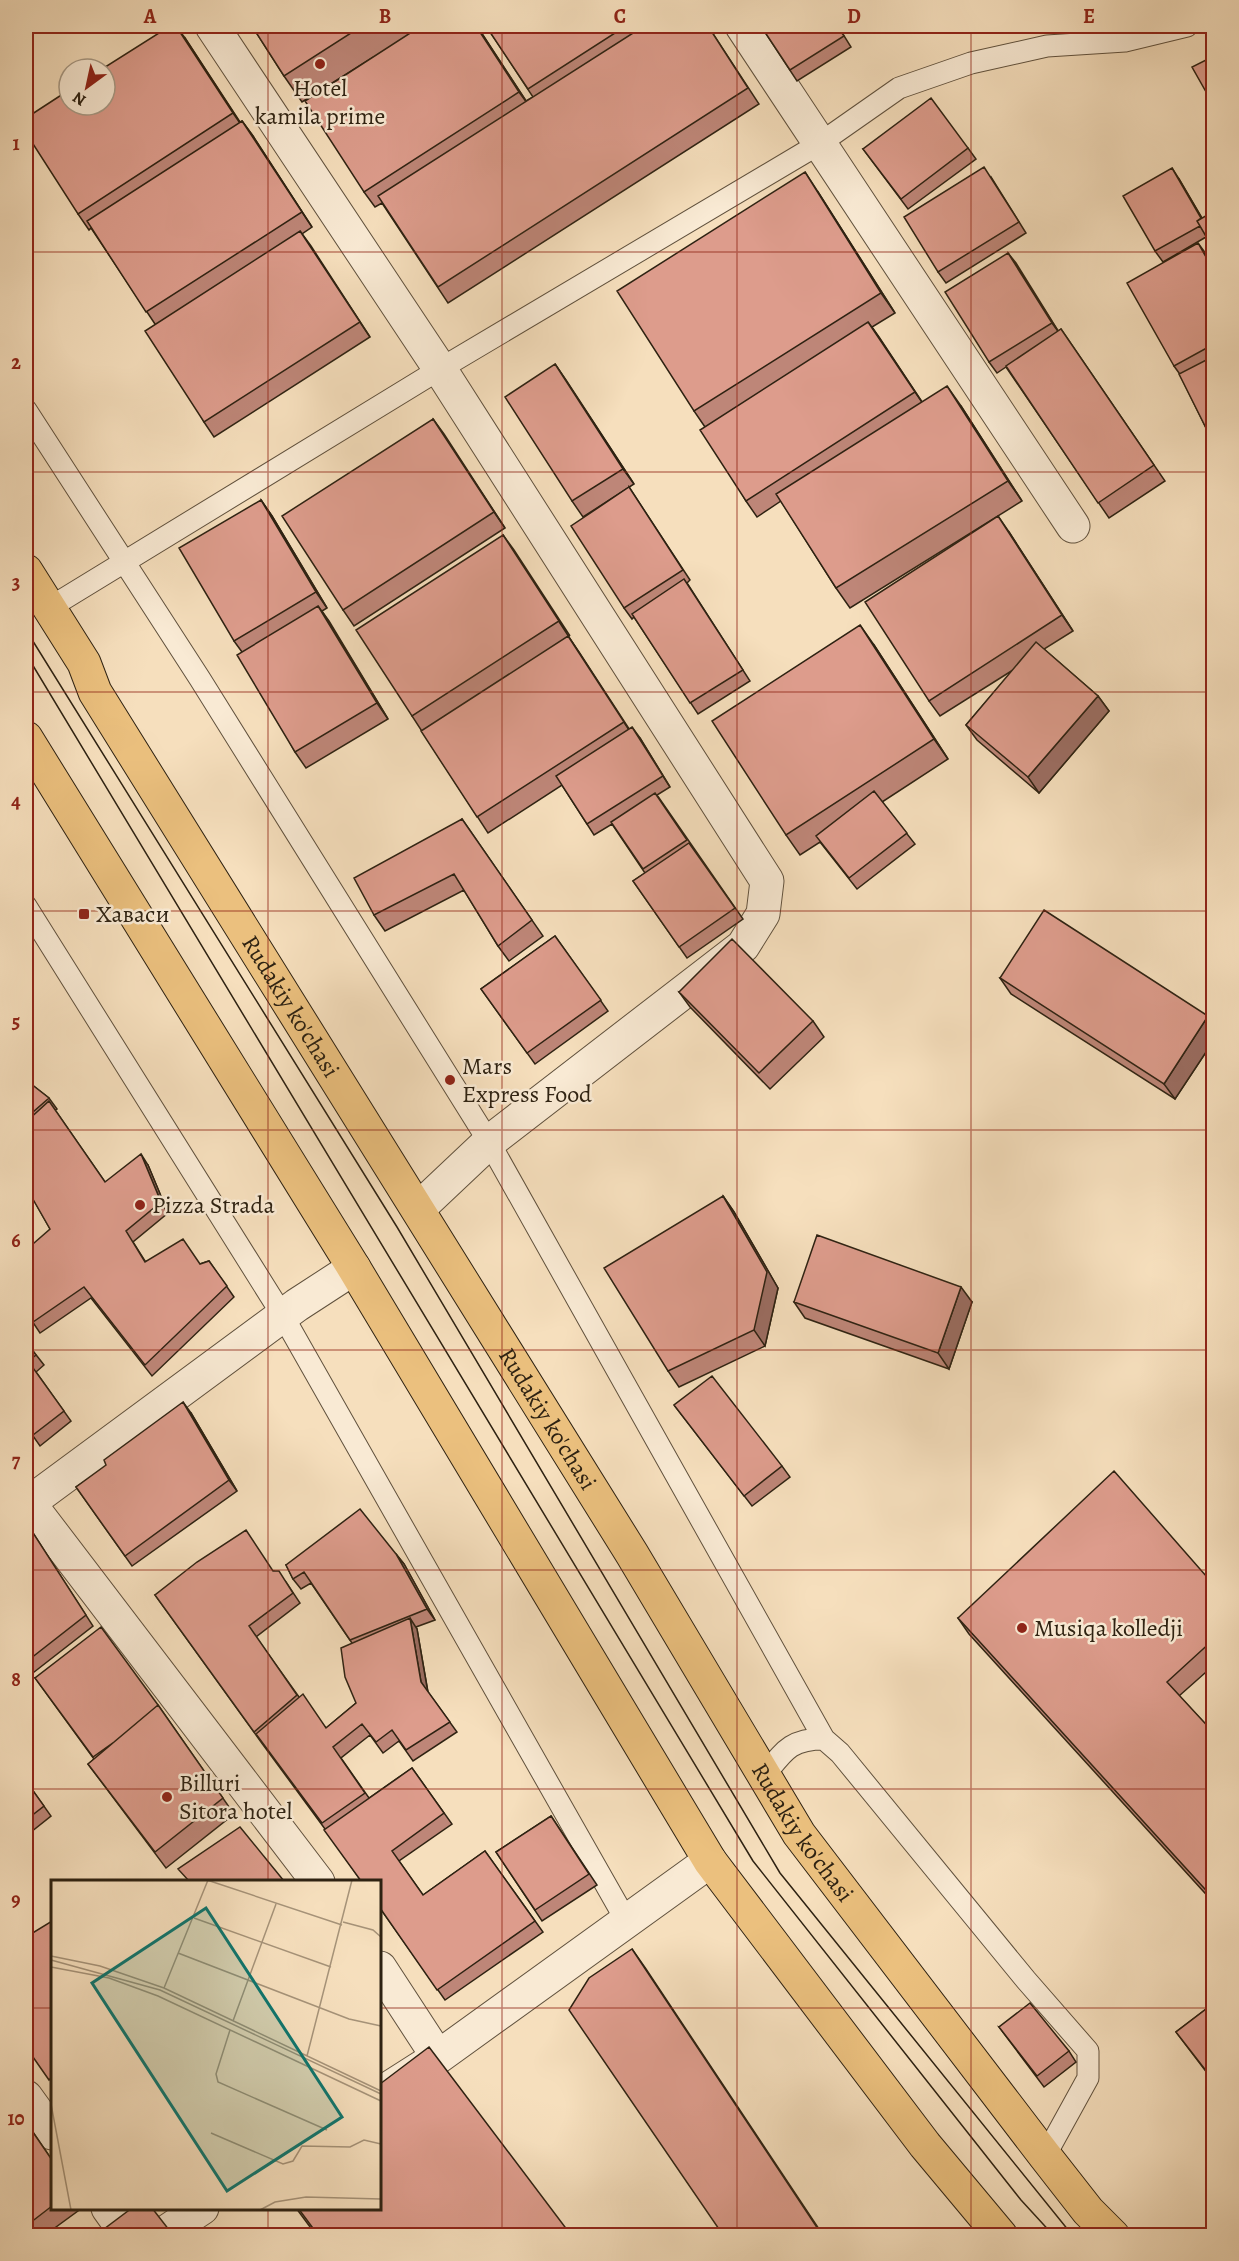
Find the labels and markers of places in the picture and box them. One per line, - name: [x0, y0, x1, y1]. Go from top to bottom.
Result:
- marker: Hotel kamila prime: [313, 57, 327, 71]
- place label: Hotel kamila prime: [255, 72, 385, 132]
- place label: Хаваси: [96, 898, 170, 930]
- marker: Хаваси: [77, 907, 91, 921]
- place label: Mars Express Food: [462, 1050, 592, 1110]
- marker: Mars Express Food: [443, 1073, 457, 1087]
- place label: Pizza Strada: [152, 1189, 275, 1221]
- marker: Pizza Strada: [133, 1198, 147, 1212]
- place label: Musiqa kolledji: [1034, 1612, 1183, 1644]
- marker: Musiqa kolledji: [1015, 1621, 1029, 1635]
- place label: Billuri Sitora hotel: [179, 1767, 292, 1827]
- marker: Billuri Sitora hotel: [160, 1790, 174, 1804]

